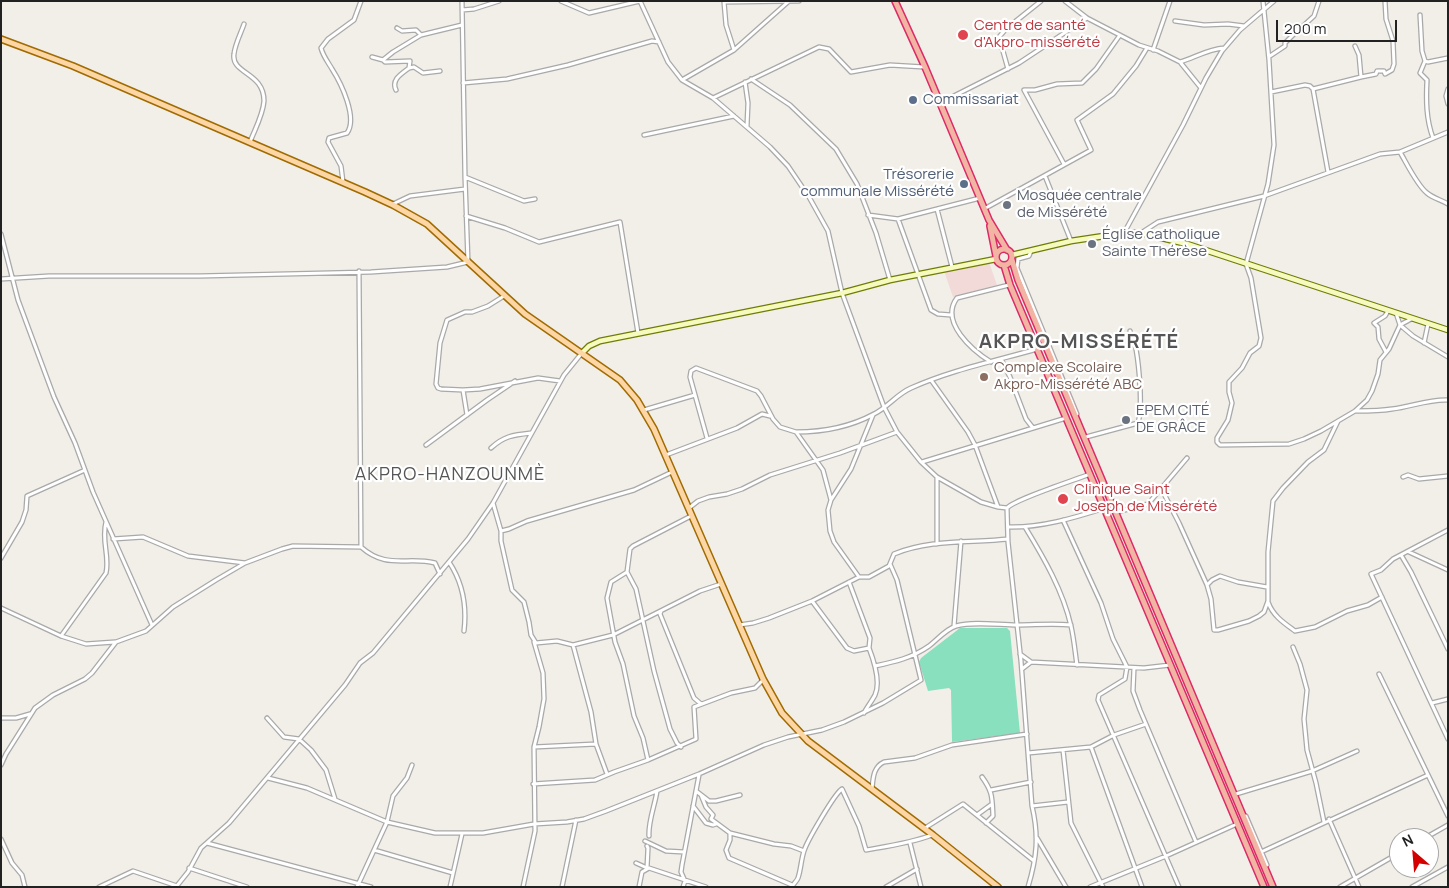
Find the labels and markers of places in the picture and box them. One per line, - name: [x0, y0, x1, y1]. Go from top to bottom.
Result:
- place label: Centre de santé d'Akpro-missérété: [974, 17, 1100, 52]
- marker: Centre de santé d'Akpro-missérété: [956, 28, 970, 42]
- place label: Commissariat: [923, 91, 1019, 109]
- marker: Commissariat: [907, 94, 919, 106]
- place label: Trésorerie communale Missérété: [801, 166, 954, 201]
- marker: Trésorerie communale Missérété: [958, 178, 970, 190]
- place label: Mosquée centrale de Missérété: [1017, 187, 1142, 222]
- marker: Mosquée centrale de Missérété: [1001, 199, 1013, 211]
- place label: Église catholique Sainte Thérèse: [1102, 226, 1220, 261]
- marker: Église catholique Sainte Thérèse: [1086, 238, 1098, 250]
- place label: Complexe Scolaire Akpro-Missérété ABC: [994, 359, 1142, 394]
- marker: Complexe Scolaire Akpro-Missérété ABC: [978, 371, 990, 383]
- place label: EPEM CITÉ DE GRÂCE: [1136, 402, 1209, 437]
- marker: EPEM CITÉ DE GRÂCE: [1120, 414, 1132, 426]
- place label: Clinique Saint Joseph de Missérété: [1074, 481, 1217, 516]
- marker: Clinique Saint Joseph de Missérété: [1056, 492, 1070, 506]

